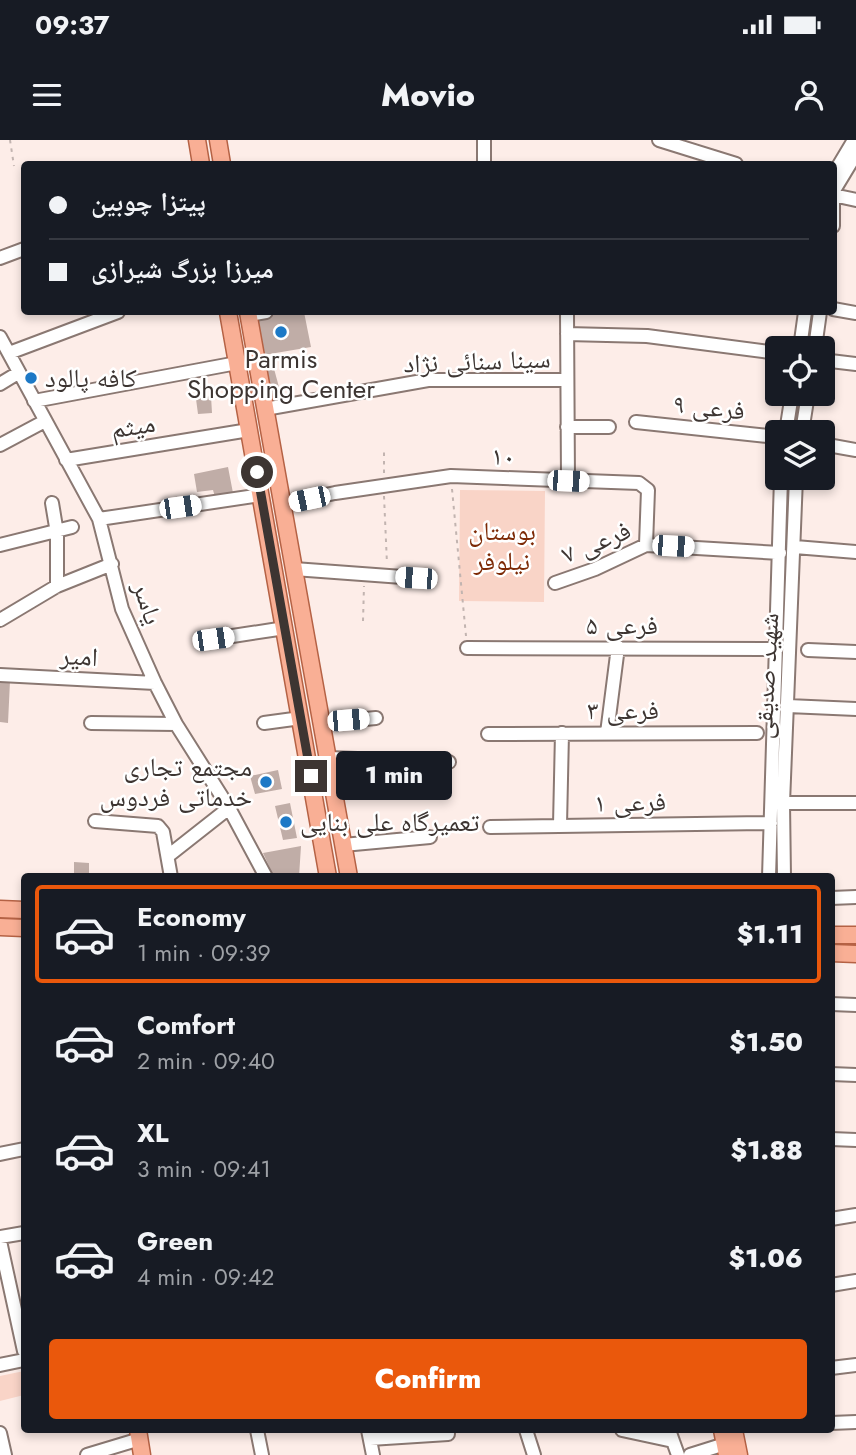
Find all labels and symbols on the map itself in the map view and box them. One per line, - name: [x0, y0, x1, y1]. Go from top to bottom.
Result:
- marker: Parmis Shopping Center: [273, 324, 289, 340]
- street label: سینا سنائی نژاد: [403, 339, 551, 383]
- place label: Parmis Shopping Center: [187, 340, 375, 408]
- place label: کافه پالود: [45, 359, 137, 397]
- marker: کافه پالود: [23, 370, 39, 386]
- street label: فرعی ۹: [671, 384, 747, 430]
- street label: میثم: [108, 404, 158, 448]
- street label: ۱۰: [491, 437, 515, 475]
- route start: [241, 456, 273, 488]
- car: [547, 470, 590, 492]
- car: [287, 484, 332, 514]
- car: [158, 494, 203, 520]
- street label: فرعی ۷: [556, 511, 636, 573]
- park label: بوستان نیلوفر: [468, 512, 536, 580]
- car: [652, 534, 695, 558]
- car: [395, 566, 438, 590]
- street label: یاسر: [123, 576, 173, 629]
- street label: فرعی ۵: [586, 606, 658, 644]
- street label: شهید صدیقی: [744, 612, 788, 740]
- car: [191, 626, 236, 652]
- street label: امیر: [58, 636, 99, 676]
- street label: فرعی ۳: [587, 691, 659, 729]
- car: [327, 708, 370, 732]
- place label: مجتمع تجاری خدماتی فردوس: [99, 748, 252, 816]
- callout: 1 min: [336, 752, 451, 800]
- route end: [295, 760, 327, 792]
- marker: مجتمع تجاری خدماتی فردوس: [258, 774, 274, 790]
- street label: فرعی ۱: [594, 782, 666, 822]
- place label: تعمیرگاه علی بنایی: [300, 803, 480, 841]
- marker: تعمیرگاه علی بنایی: [278, 814, 294, 830]

